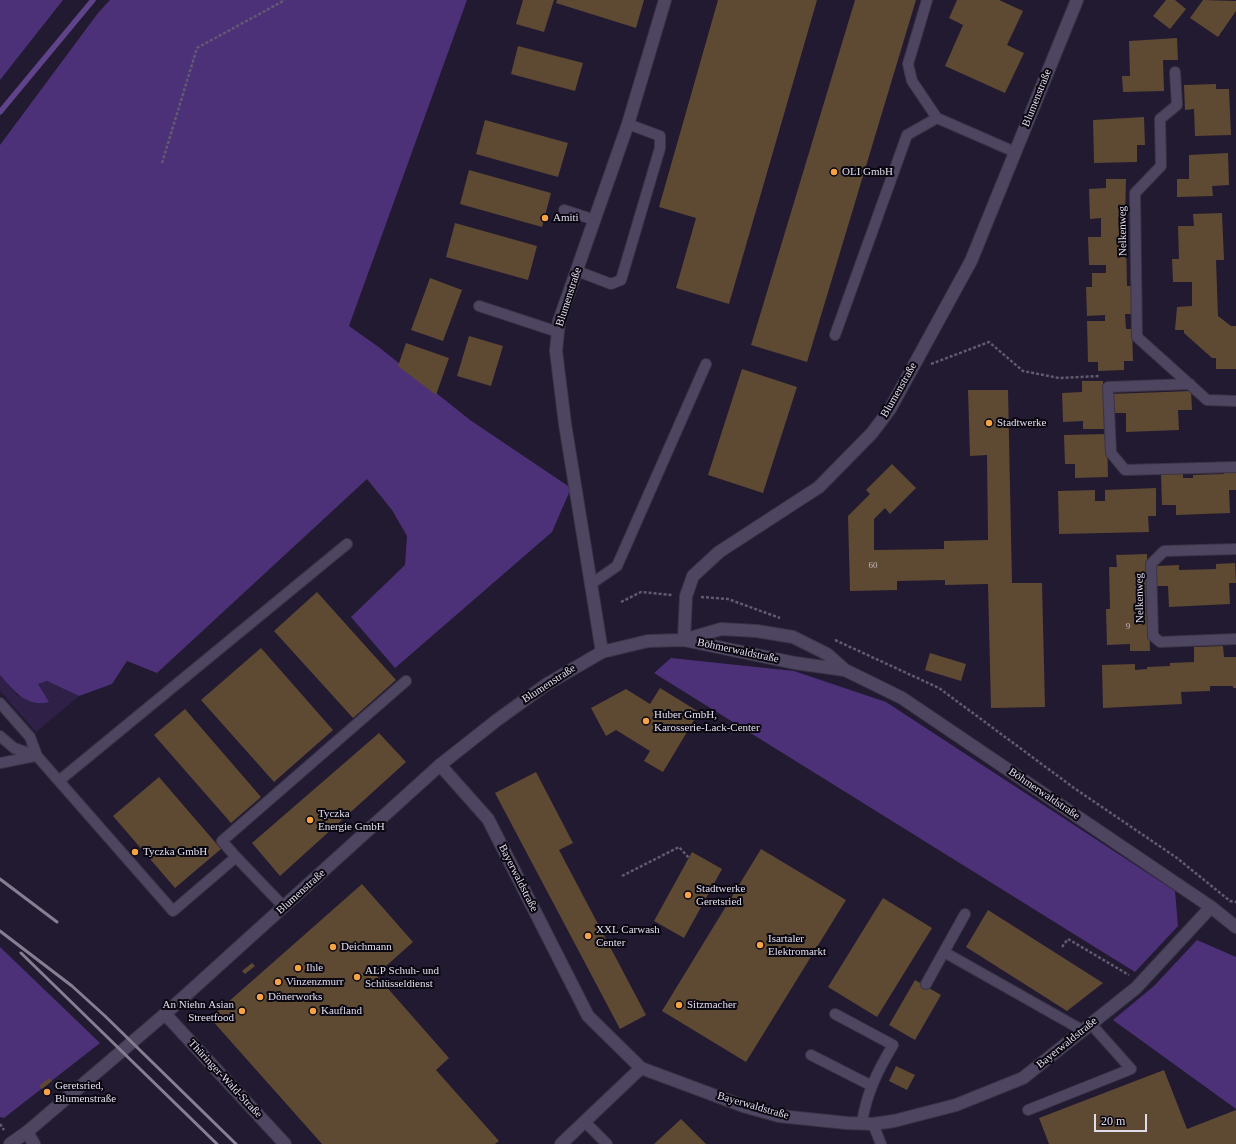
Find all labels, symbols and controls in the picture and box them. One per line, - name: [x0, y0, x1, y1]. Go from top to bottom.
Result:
- street label: Blumenstraße: [1019, 67, 1055, 129]
- place label: OLI GmbH: [842, 165, 893, 179]
- marker: OLI GmbH: [829, 167, 839, 177]
- street label: Nelkenweg: [1116, 206, 1130, 256]
- place label: Amiti: [553, 211, 579, 225]
- marker: Amiti: [540, 213, 550, 223]
- street label: Blumenstraße: [553, 266, 585, 328]
- street label: Blumenstraße: [878, 360, 920, 420]
- place label: Stadtwerke: [997, 416, 1046, 430]
- marker: Stadtwerke: [984, 418, 994, 428]
- house number: 60: [868, 561, 878, 571]
- street label: Nelkenweg: [1133, 573, 1147, 623]
- house number: 9: [1126, 622, 1130, 632]
- street label: Böhmerwaldstraße: [696, 636, 780, 666]
- street label: Blumenstraße: [520, 662, 578, 706]
- place label: Huber GmbH, Karosserie-Lack-Center: [654, 708, 760, 734]
- marker: Huber GmbH, Karosserie-Lack-Center: [641, 716, 651, 726]
- street label: Böhmerwaldstraße: [1006, 765, 1082, 823]
- place label: Tyczka Energie GmbH: [318, 807, 385, 833]
- marker: Tyczka Energie GmbH: [305, 815, 315, 825]
- street label: Bayerwaldstraße: [495, 842, 541, 914]
- place label: Tyczka GmbH: [143, 845, 207, 859]
- marker: Tyczka GmbH: [130, 847, 140, 857]
- street label: Blumenstraße: [274, 867, 328, 917]
- place label: Stadtwerke Geretsried: [696, 882, 745, 908]
- marker: Stadtwerke Geretsried: [683, 890, 693, 900]
- place label: XXL Carwash Center: [596, 923, 660, 949]
- marker: XXL Carwash Center: [583, 931, 593, 941]
- place label: Isartaler Elektromarkt: [768, 932, 826, 958]
- place label: Deichmann: [341, 940, 392, 954]
- marker: Isartaler Elektromarkt: [755, 940, 765, 950]
- marker: Deichmann: [328, 942, 338, 952]
- place label: Ihle: [306, 961, 323, 975]
- marker: Ihle: [293, 963, 303, 973]
- place label: ALP Schuh- und Schlüsseldienst: [365, 964, 439, 990]
- marker: ALP Schuh- und Schlüsseldienst: [352, 972, 362, 982]
- place label: Vinzenzmurr: [286, 975, 343, 989]
- marker: Vinzenzmurr: [273, 977, 283, 987]
- place label: Dönerworks: [268, 990, 322, 1004]
- marker: Dönerworks: [255, 992, 265, 1002]
- place label: An Niehn Asian Streetfood: [163, 998, 234, 1024]
- place label: Sitzmacher: [687, 998, 736, 1012]
- marker: Sitzmacher: [674, 1000, 684, 1010]
- place label: Kaufland: [321, 1004, 362, 1018]
- marker: An Niehn Asian Streetfood: [237, 1006, 247, 1016]
- marker: Kaufland: [308, 1006, 318, 1016]
- street label: Bayerwaldstraße: [1034, 1015, 1100, 1071]
- street label: Thüringer-Wald-Straße: [185, 1037, 265, 1121]
- place label: Geretsried, Blumenstraße: [55, 1079, 116, 1105]
- marker: Geretsried, Blumenstraße: [42, 1087, 52, 1097]
- street label: Bayerwaldstraße: [716, 1089, 790, 1123]
- scale bar: [1096, 1106, 1149, 1132]
- text: 20 m: [1101, 1114, 1125, 1128]

